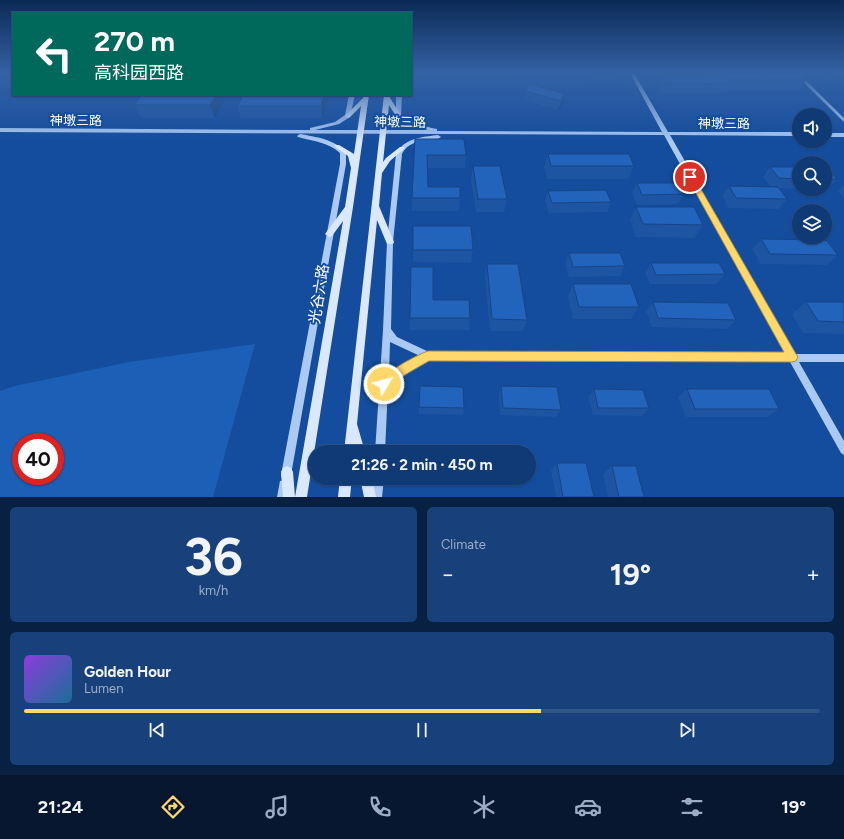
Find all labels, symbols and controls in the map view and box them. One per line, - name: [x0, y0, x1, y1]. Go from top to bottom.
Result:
- text: 270 m: [94, 24, 175, 58]
- icon: left: [28, 28, 80, 80]
- text: 高科园西路: [94, 62, 184, 84]
- map controls: [792, 108, 832, 244]
- button: sound: [792, 108, 832, 148]
- street label: 神墩三路: [50, 113, 102, 128]
- street label: 神墩三路: [374, 114, 426, 130]
- street label: 神墩三路: [698, 116, 750, 131]
- button: search: [792, 156, 832, 196]
- pin: [673, 160, 707, 194]
- icon: arrive: [679, 166, 701, 188]
- button: layers: [792, 204, 832, 244]
- street label: 光谷六路: [305, 263, 333, 325]
- position arrow: [363, 363, 405, 405]
- speed limit sign: 40: [12, 433, 64, 485]
- text: 21:26 · 2 min · 450 m: [351, 456, 493, 474]
- text: 36: [184, 526, 243, 588]
- text: Climate: [441, 537, 486, 552]
- text: 19°: [610, 556, 651, 593]
- text: −: [441, 561, 455, 588]
- text: +: [806, 561, 820, 588]
- text: km/h: [199, 583, 228, 598]
- text: Golden Hour: [84, 663, 171, 681]
- text: Lumen: [84, 681, 123, 696]
- icon: previous: [146, 719, 168, 741]
- icon: pause: [411, 719, 433, 741]
- icon: next: [676, 719, 698, 741]
- icon: directions: [159, 793, 187, 821]
- icon: music: [263, 793, 291, 821]
- icon: phone: [366, 793, 394, 821]
- icon: climate: [470, 793, 498, 821]
- icon: car: [574, 793, 602, 821]
- icon: filters: [678, 793, 706, 821]
- text: 21:24: [38, 796, 83, 818]
- text: 19°: [781, 796, 806, 818]

